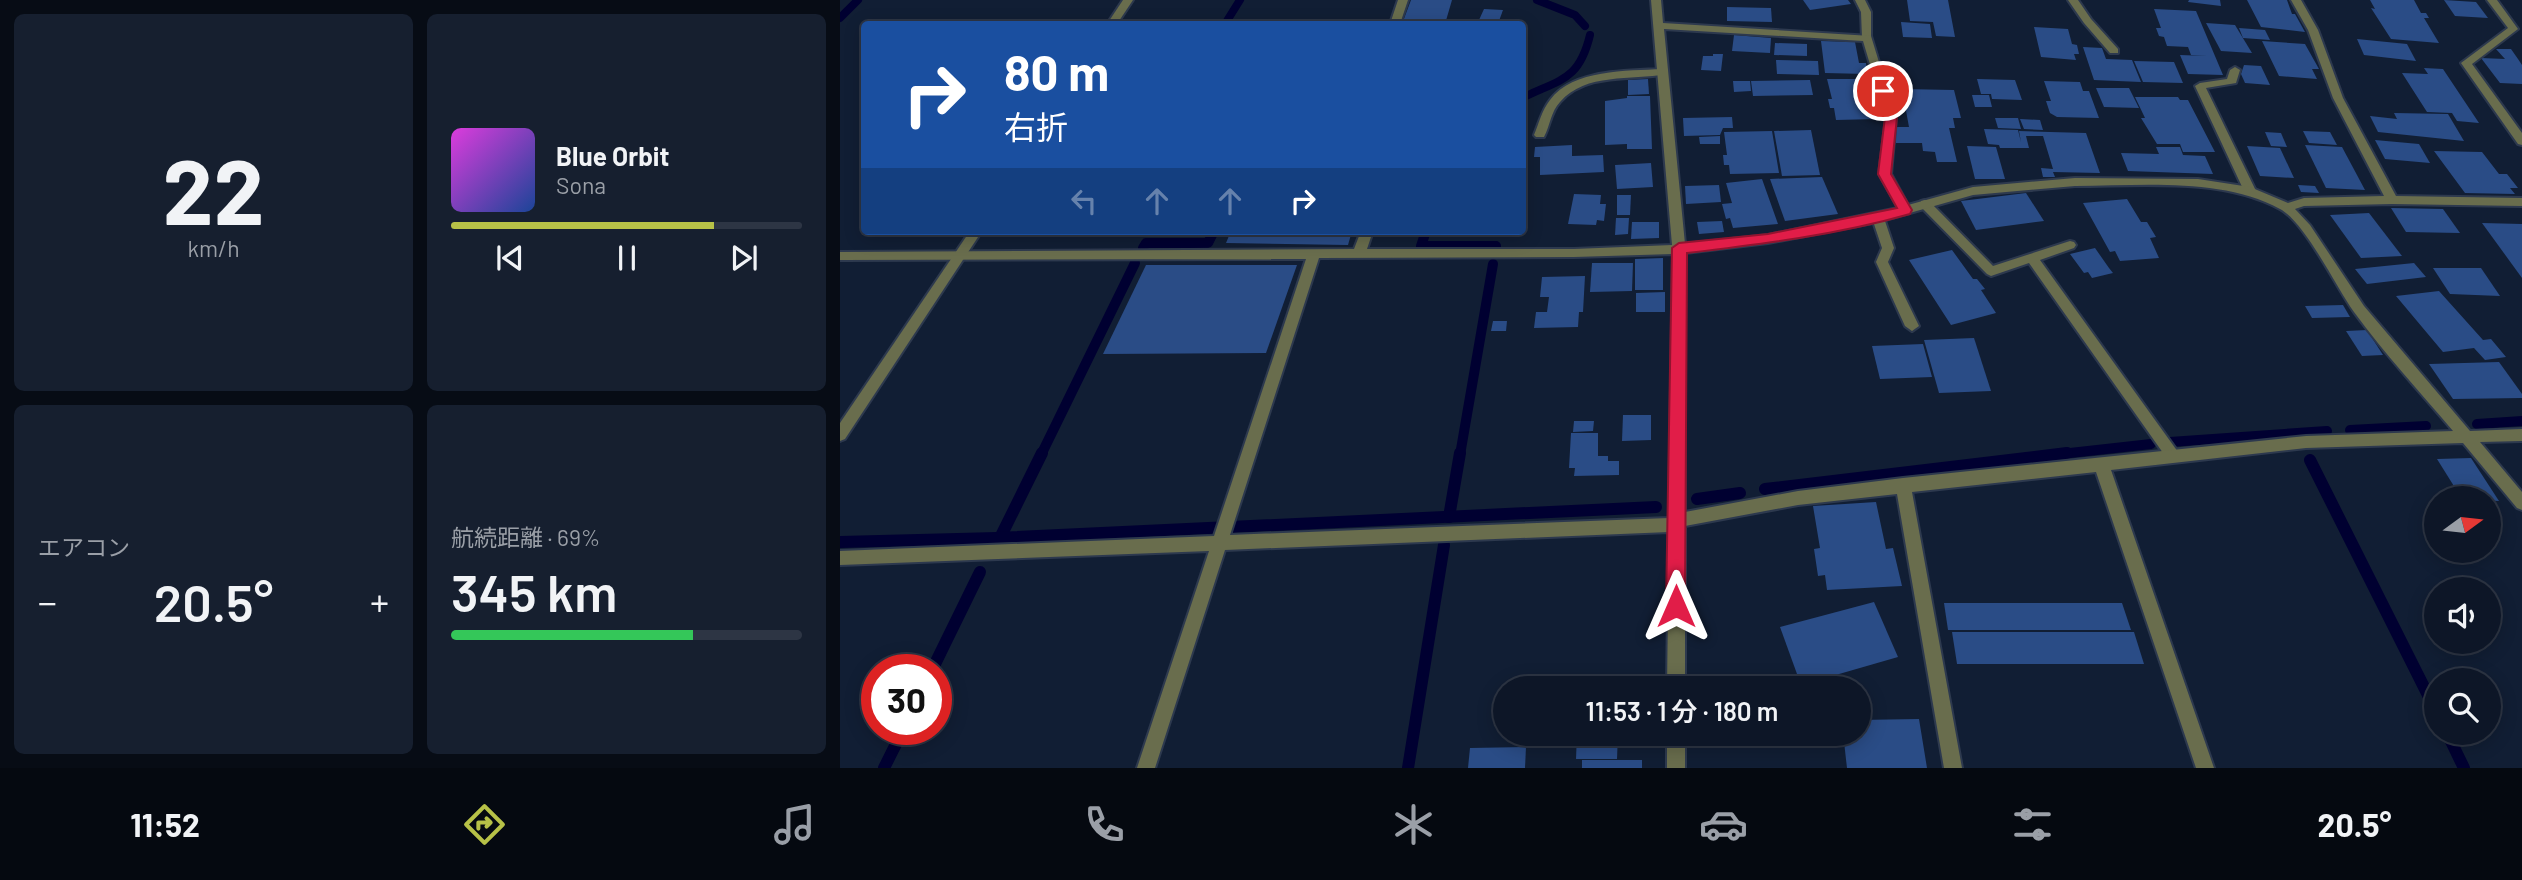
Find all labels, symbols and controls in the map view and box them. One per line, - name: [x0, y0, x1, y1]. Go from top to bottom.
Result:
- text: 80 m: [1004, 42, 1109, 101]
- icon: right: [889, 49, 980, 140]
- pin: [1853, 61, 1913, 121]
- icon: arrive: [1864, 72, 1902, 110]
- text: 右折: [1004, 107, 1068, 145]
- text: 22: [163, 134, 264, 243]
- text: Blue Orbit: [556, 140, 669, 171]
- text: Sona: [556, 171, 606, 199]
- icon: left: [1065, 182, 1103, 220]
- icon: ahead: [1138, 182, 1176, 220]
- icon: ahead: [1211, 182, 1249, 220]
- icon: right: [1284, 182, 1322, 220]
- text: km/h: [187, 234, 240, 262]
- icon: previous: [491, 239, 529, 277]
- icon: pause: [608, 239, 646, 277]
- icon: next: [725, 239, 763, 277]
- north arrow: [2424, 486, 2501, 564]
- map controls: [2424, 486, 2501, 745]
- text: 航続距離 · 69%: [451, 523, 600, 551]
- text: エアコン: [38, 533, 130, 561]
- text: 345 km: [451, 560, 617, 622]
- position arrow: [1639, 569, 1713, 643]
- text: 20.5°: [154, 570, 273, 632]
- button: sound: [2424, 577, 2501, 654]
- text: −: [38, 578, 57, 624]
- text: +: [370, 578, 389, 624]
- speed limit sign: 30: [861, 654, 952, 745]
- button: search: [2424, 668, 2501, 745]
- text: 11:53 · 1 分 · 180 m: [1586, 695, 1778, 726]
- icon: directions: [460, 800, 509, 849]
- icon: music: [770, 800, 819, 849]
- icon: phone: [1080, 800, 1129, 849]
- icon: climate: [1389, 800, 1438, 849]
- icon: car: [1699, 800, 1748, 849]
- icon: filters: [2008, 800, 2057, 849]
- text: 11:52: [130, 805, 200, 843]
- text: 20.5°: [2318, 805, 2392, 843]

